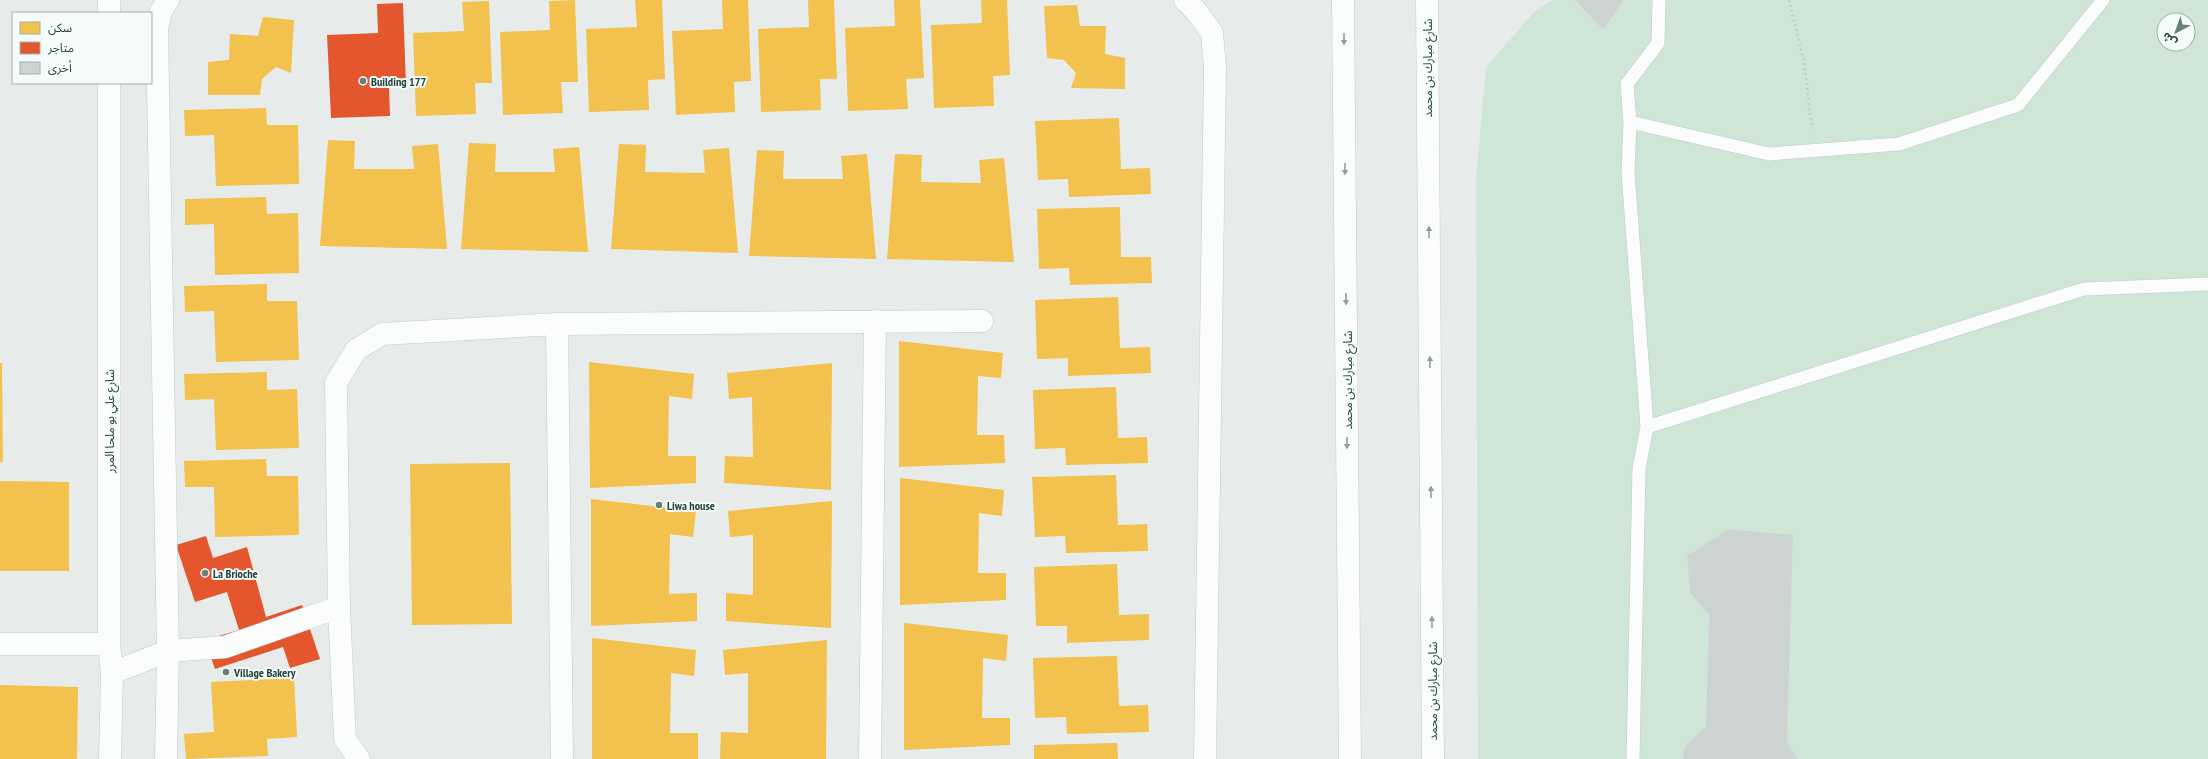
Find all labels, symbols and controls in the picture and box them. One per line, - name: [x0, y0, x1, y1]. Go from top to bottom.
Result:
- legend: [12, 12, 152, 84]
- north arrow: [2156, 12, 2196, 52]
- street label: شارع مبارك بن محمد: [1420, 19, 1437, 117]
- text: سكن: [48, 20, 72, 35]
- text: ش: [2159, 29, 2180, 50]
- one-way arrow: [1341, 33, 1347, 46]
- text: متاجر: [47, 40, 74, 55]
- text: أخرى: [48, 60, 72, 75]
- place label: Building 177: [371, 74, 427, 89]
- marker: Building 177: [358, 76, 368, 86]
- one-way arrow: [1342, 163, 1348, 176]
- one-way arrow: [1426, 225, 1432, 238]
- one-way arrow: [1343, 293, 1349, 306]
- street label: شارع مبارك بن محمد: [1340, 331, 1357, 429]
- one-way arrow: [1427, 355, 1433, 368]
- street label: شارع علي بو ملحا المرر: [102, 369, 119, 474]
- one-way arrow: [1344, 437, 1350, 450]
- one-way arrow: [1428, 485, 1434, 498]
- place label: Liwa house: [667, 498, 715, 513]
- marker: Liwa house: [654, 500, 664, 510]
- place label: La Brioche: [213, 566, 258, 581]
- marker: La Brioche: [200, 568, 210, 578]
- one-way arrow: [1429, 615, 1435, 628]
- street label: شارع مبارك بن محمد: [1425, 642, 1442, 740]
- place label: Village Bakery: [233, 665, 296, 680]
- marker: Village Bakery: [221, 667, 231, 677]

